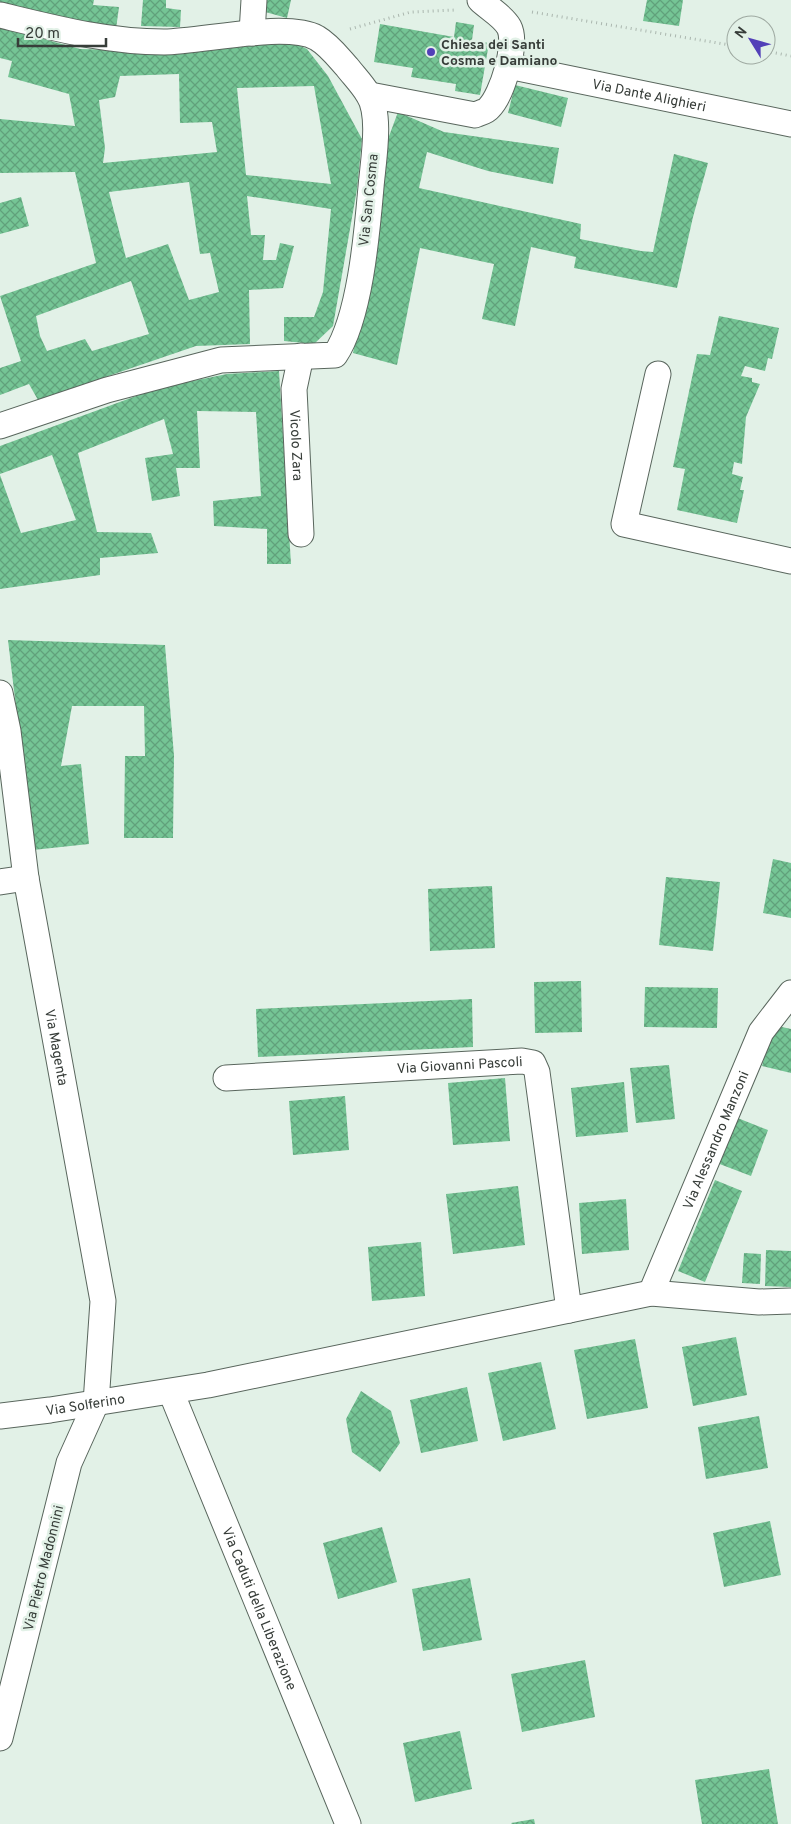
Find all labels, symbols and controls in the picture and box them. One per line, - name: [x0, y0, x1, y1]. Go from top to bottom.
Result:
- scale bar: [18, 15, 105, 47]
- north arrow: [726, 15, 776, 65]
- text: N: [732, 24, 752, 42]
- text: 20 m: [25, 25, 60, 44]
- place label: Chiesa dei Santi Cosma e Damiano: [441, 37, 557, 70]
- marker: Chiesa dei Santi Cosma e Damiano: [425, 46, 437, 58]
- street label: Via Dante Alighieri: [590, 76, 707, 116]
- street label: Via San Cosma: [356, 153, 383, 247]
- street label: Vicolo Zara: [285, 409, 305, 481]
- street label: Via Magenta: [40, 1008, 71, 1087]
- street label: Via Giovanni Pascoli: [396, 1054, 523, 1078]
- street label: Via Alessandro Manzoni: [680, 1069, 754, 1212]
- street label: Via Solferino: [45, 1391, 126, 1421]
- street label: Via Pietro Madonnini: [21, 1504, 68, 1633]
- street label: Via Caduti della Liberazione: [217, 1525, 299, 1693]

